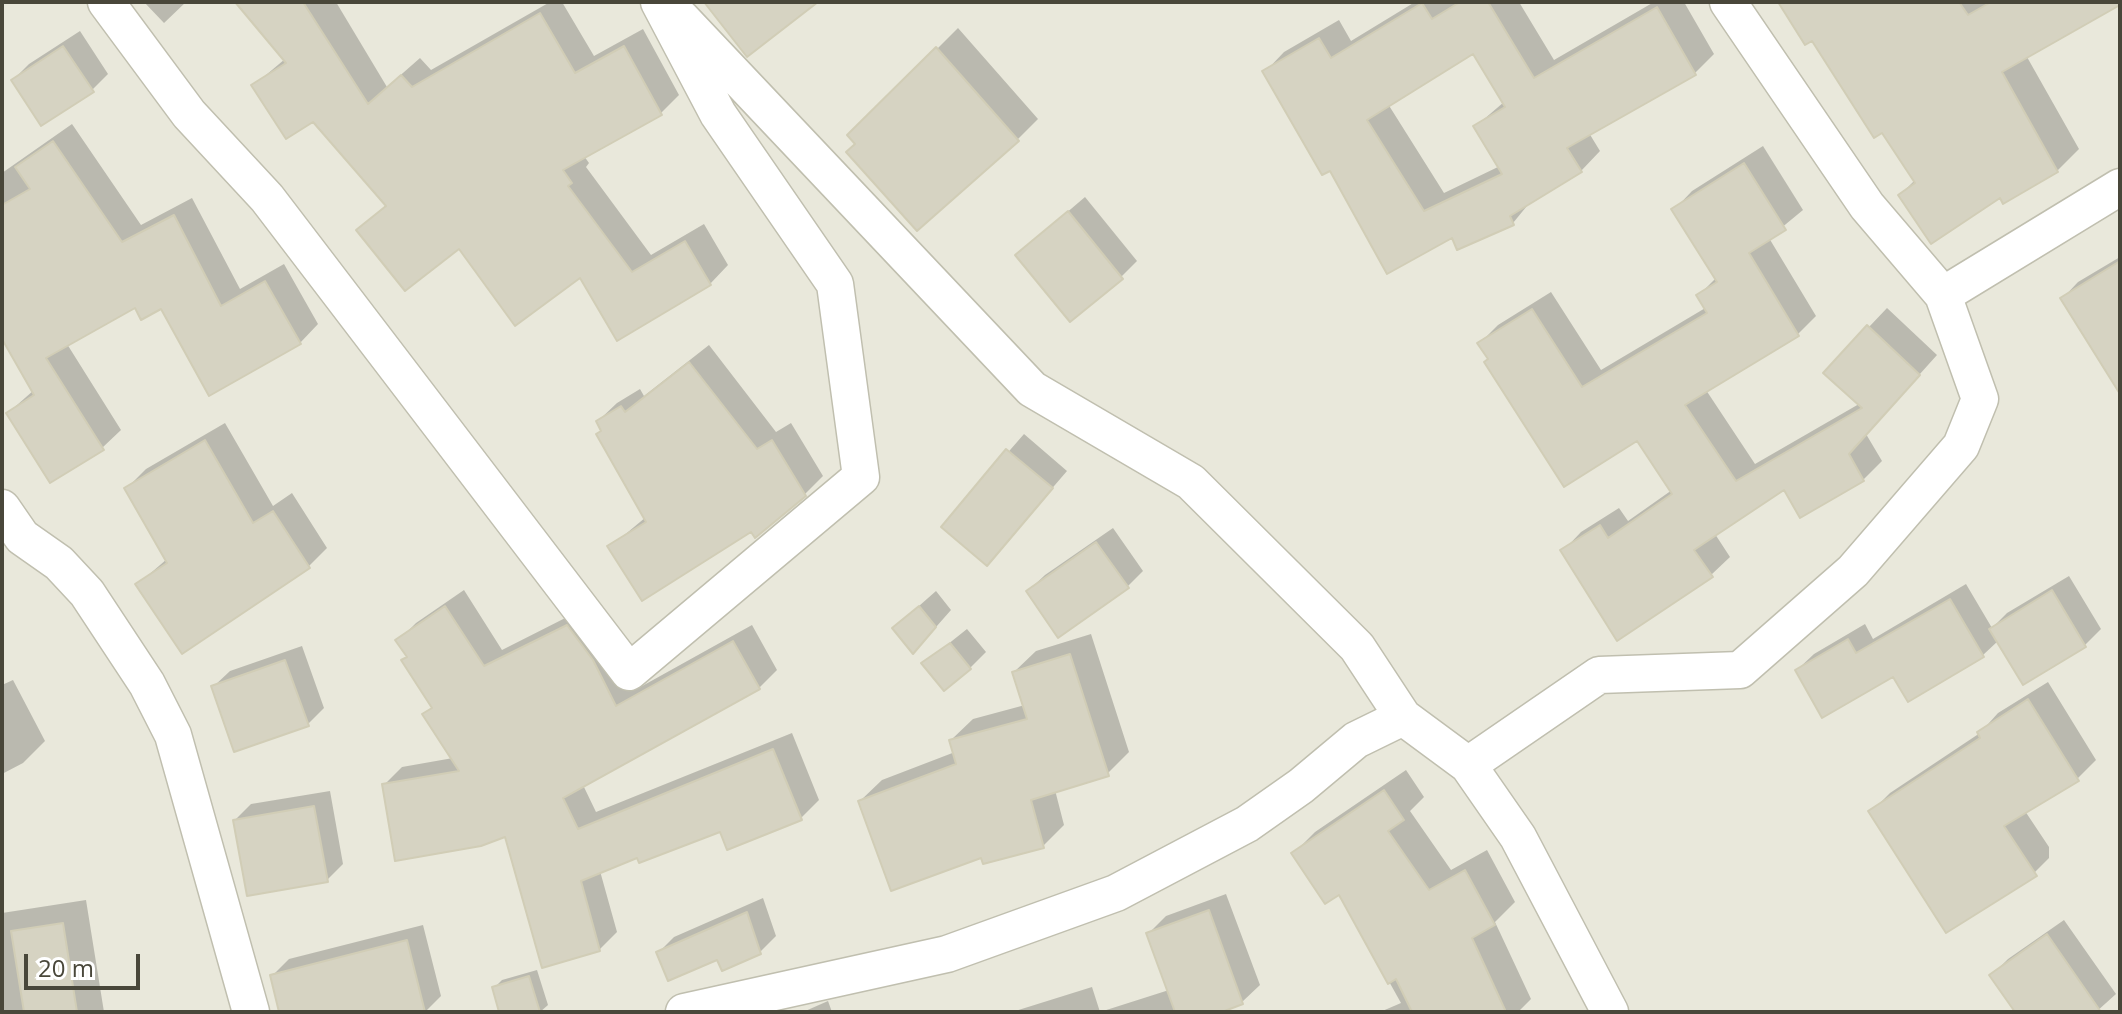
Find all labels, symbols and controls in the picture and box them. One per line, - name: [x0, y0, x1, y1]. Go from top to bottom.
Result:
- scale bar: [28, 938, 144, 988]
- text: 20 m: [38, 951, 94, 984]

